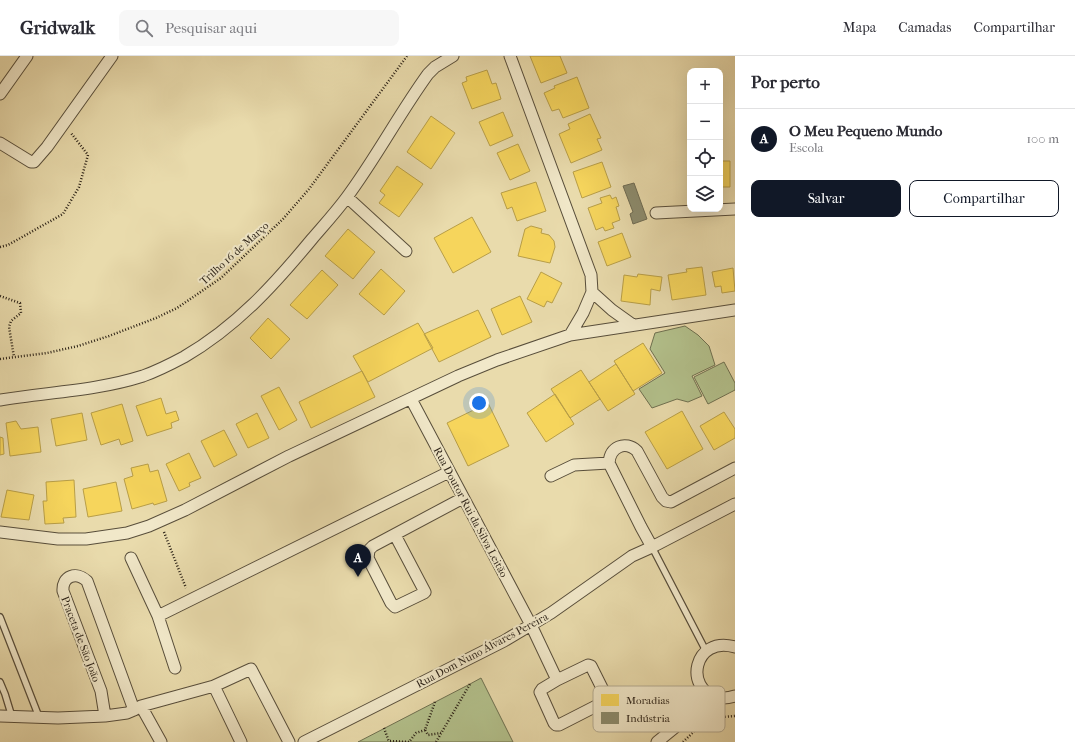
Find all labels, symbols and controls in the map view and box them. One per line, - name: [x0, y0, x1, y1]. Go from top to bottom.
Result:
- search box: [119, 10, 399, 46]
- text: Gridwalk: [20, 17, 95, 39]
- icon: search: [133, 17, 155, 39]
- text: Pesquisar aqui: [165, 19, 257, 37]
- text: Mapa: [843, 19, 876, 36]
- text: Camadas: [898, 19, 952, 36]
- text: Compartilhar: [974, 19, 1055, 36]
- map controls: [687, 68, 723, 212]
- button: +: [687, 68, 723, 104]
- text: Por perto: [751, 72, 820, 92]
- button: −: [687, 104, 723, 140]
- text: O Meu Pequeno Mundo: [789, 122, 942, 140]
- text: A: [760, 131, 768, 146]
- text: 100 m: [1026, 131, 1059, 146]
- button: locate: [687, 140, 723, 176]
- text: Escola: [789, 140, 824, 155]
- button: layers: [687, 176, 723, 212]
- button: Salvar: [751, 180, 901, 217]
- button: Compartilhar: [909, 180, 1059, 217]
- street label: Trilho 16 de Março: [197, 219, 272, 288]
- your location: [469, 393, 489, 413]
- street label: Rua Doutor Rui da Silva Leitão: [431, 445, 511, 580]
- pin: A: [345, 544, 371, 577]
- street label: Praceta de São João: [58, 595, 103, 684]
- street label: Rua Dom Nuno Álvares Pereira: [414, 610, 551, 691]
- legend: [593, 686, 725, 732]
- text: Moradias: [626, 694, 670, 707]
- text: Indústria: [626, 712, 671, 725]

